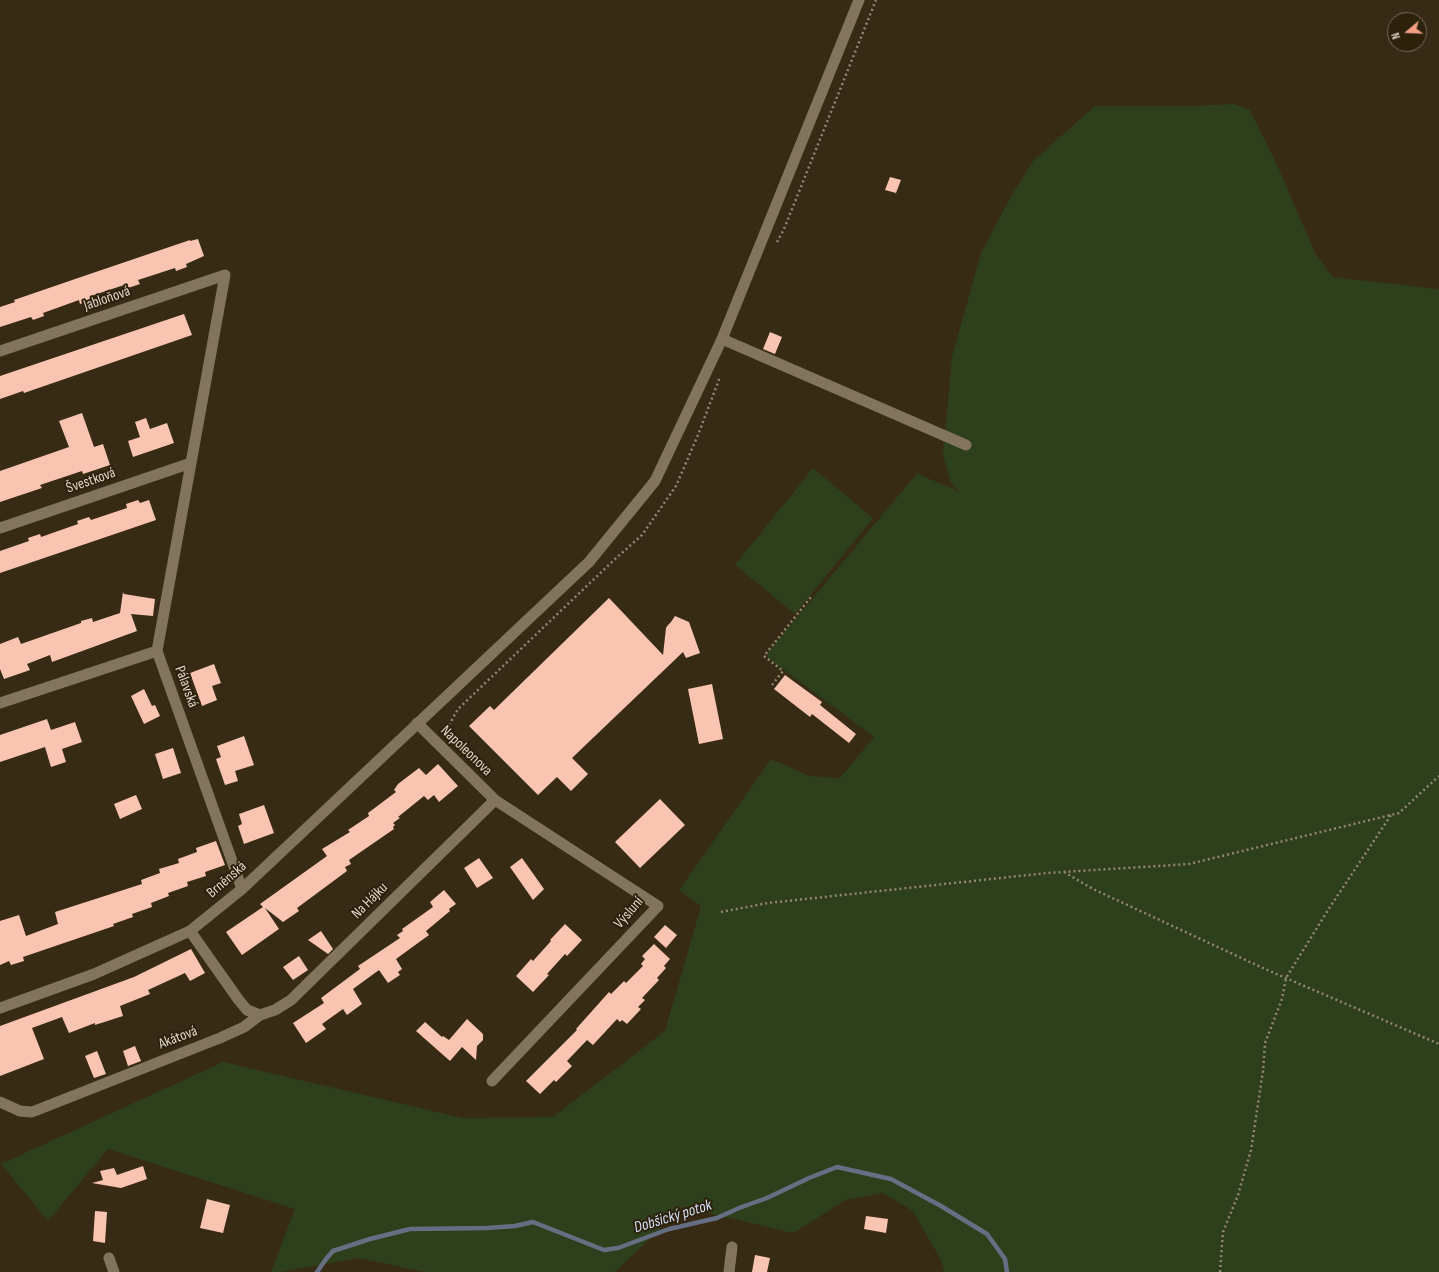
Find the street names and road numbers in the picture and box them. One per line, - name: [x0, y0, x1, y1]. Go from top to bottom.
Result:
- street label: Jabloňová: [81, 283, 133, 315]
- street label: Švestková: [64, 464, 118, 498]
- street label: Pálavská: [170, 664, 202, 710]
- street label: Napoleonova: [436, 722, 496, 780]
- street label: Brněnská: [203, 858, 251, 902]
- street label: Na Hájku: [348, 879, 392, 923]
- street label: Výsluní: [610, 893, 648, 933]
- street label: Akátová: [156, 1022, 200, 1054]

